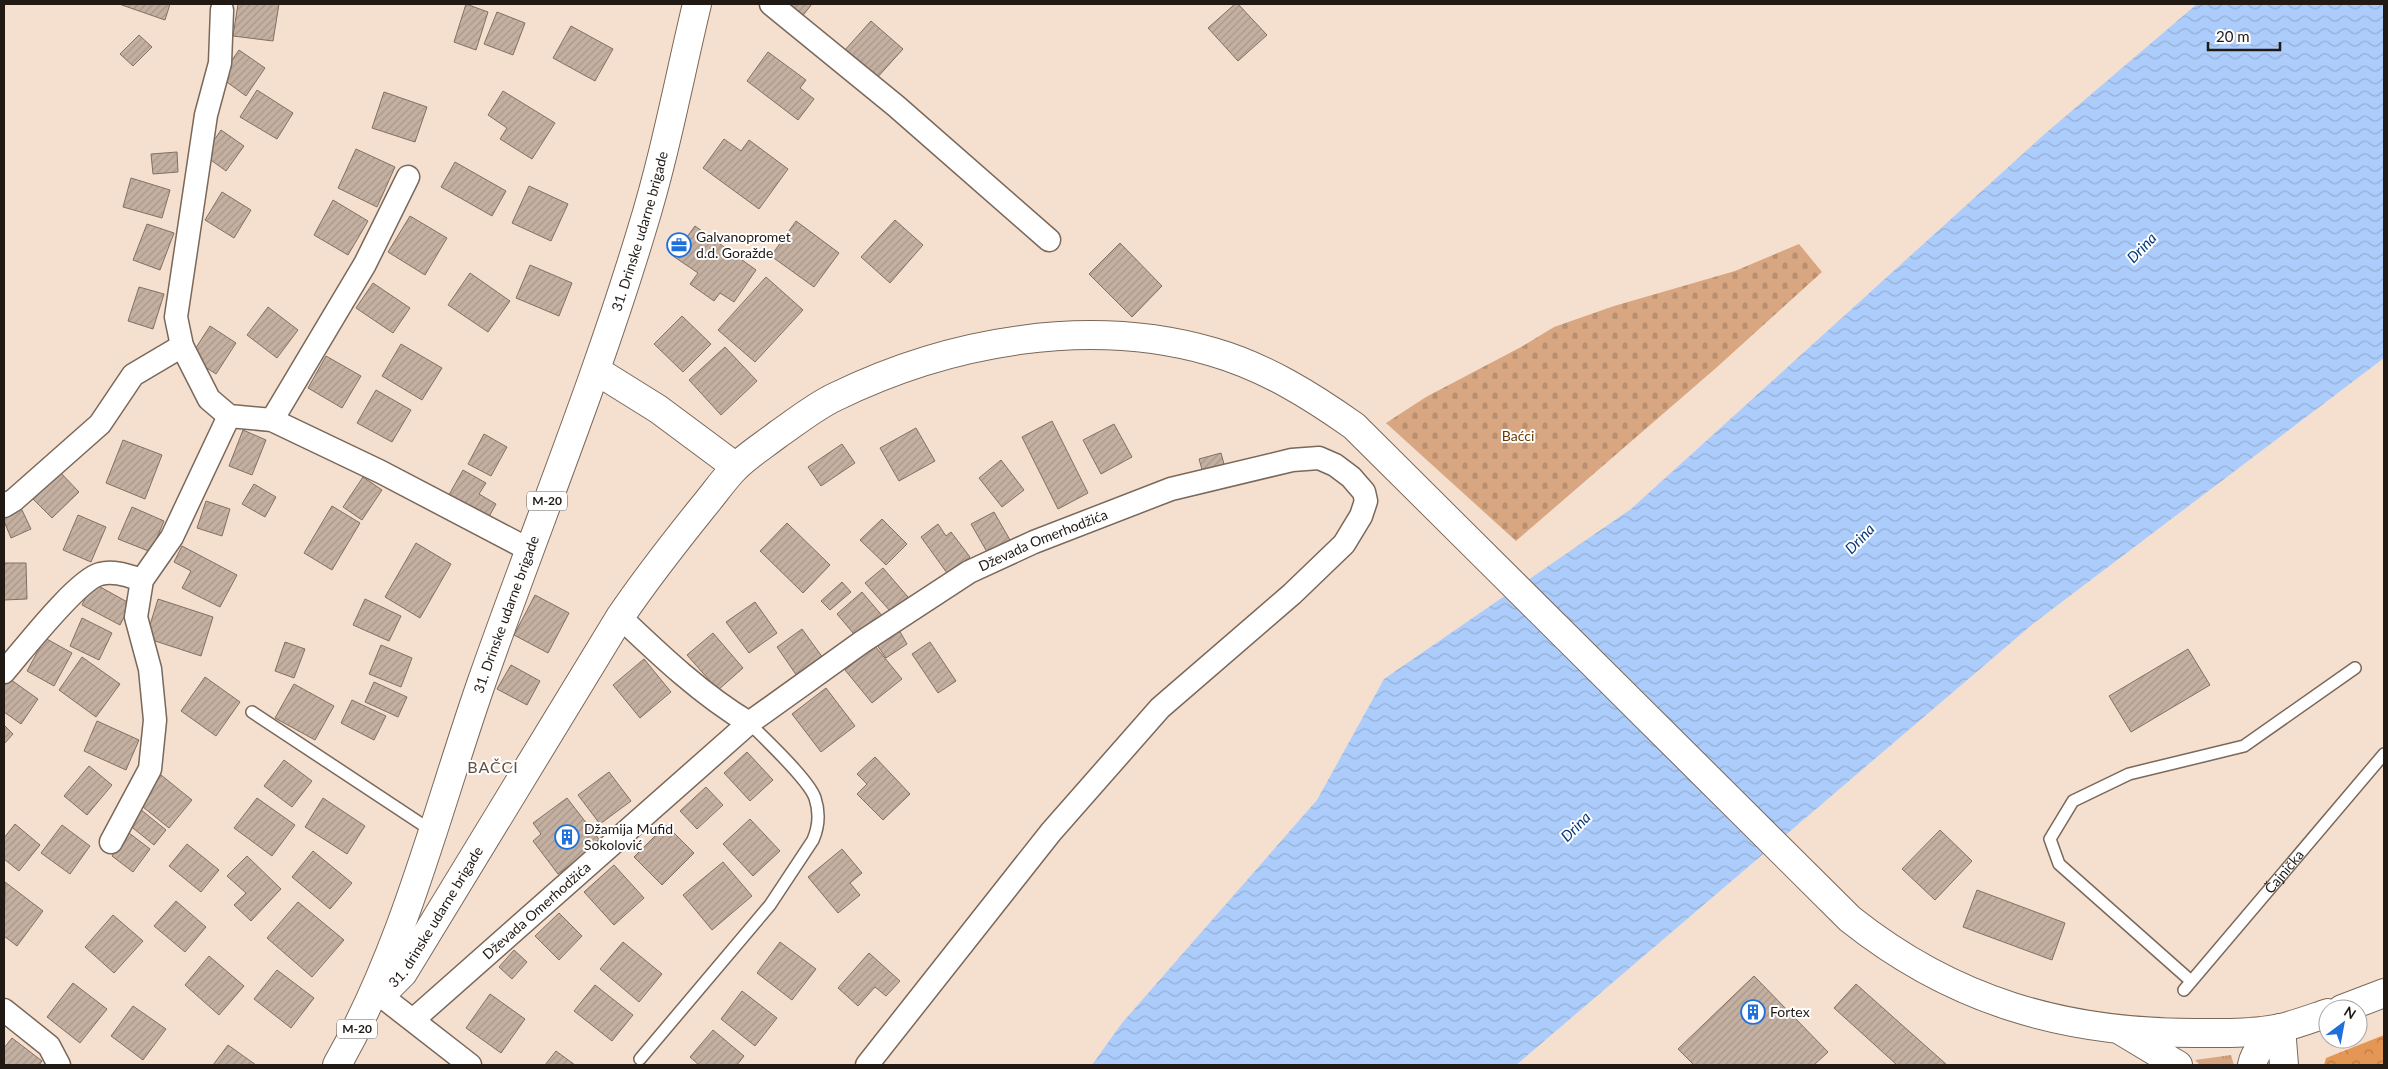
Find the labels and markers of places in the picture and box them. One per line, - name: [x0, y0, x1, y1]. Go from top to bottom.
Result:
- place label: Galvanopromet d.d. Goražde: [696, 228, 791, 261]
- office icon: Galvanopromet d.d. Goražde: [666, 232, 692, 258]
- place label: Džamija Mufid Sokolović: [584, 820, 673, 853]
- building icon: Džamija Mufid Sokolović: [554, 824, 580, 850]
- building icon: Fortex: [1740, 999, 1766, 1025]
- place label: Fortex: [1770, 1003, 1810, 1020]

